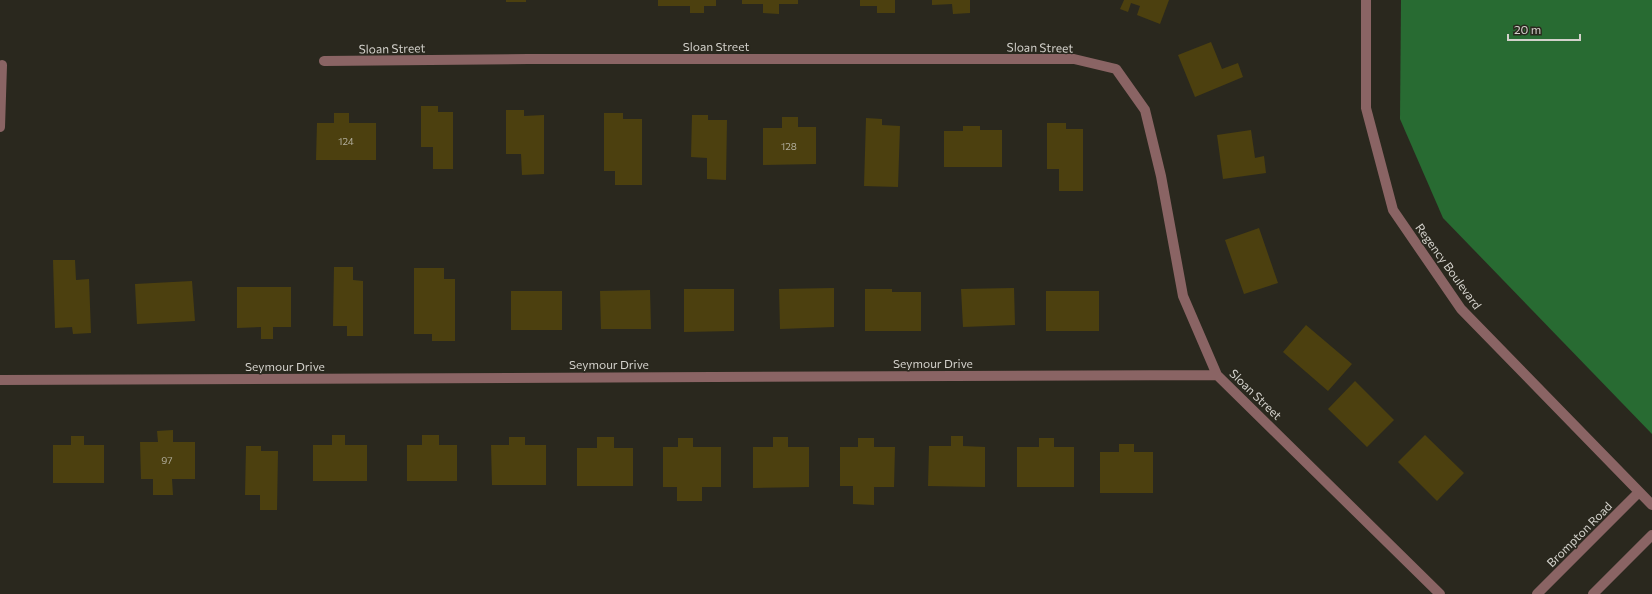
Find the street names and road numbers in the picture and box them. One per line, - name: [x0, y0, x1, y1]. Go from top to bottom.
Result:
- street label: Sloan Street: [683, 39, 749, 53]
- street label: Sloan Street: [1007, 39, 1074, 55]
- street label: Sloan Street: [359, 40, 426, 56]
- street label: Regency Boulevard: [1413, 220, 1485, 312]
- street label: Seymour Drive: [893, 356, 973, 370]
- street label: Seymour Drive: [569, 357, 649, 371]
- street label: Seymour Drive: [245, 359, 325, 373]
- street label: Sloan Street: [1227, 366, 1285, 422]
- street label: Brompton Road: [1544, 499, 1614, 569]

